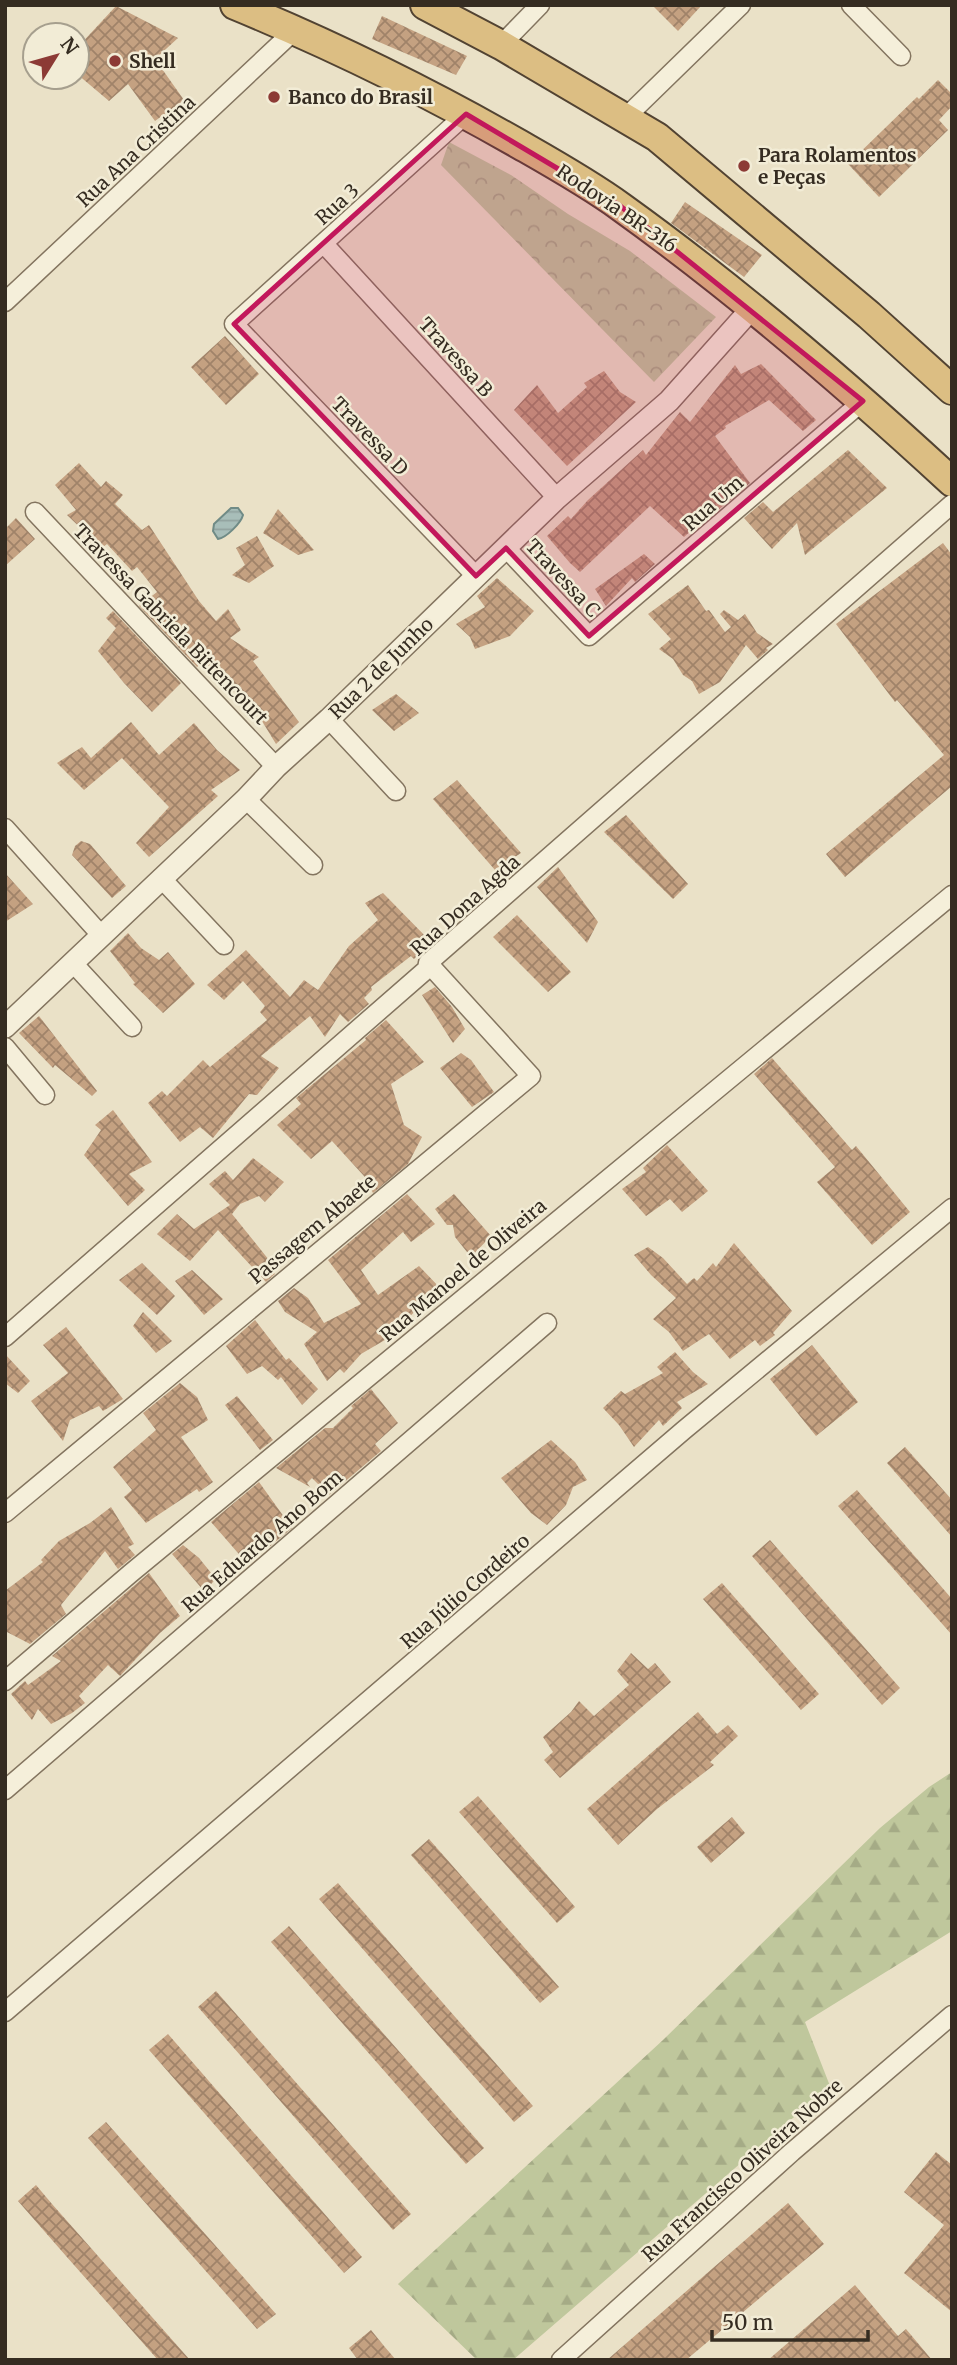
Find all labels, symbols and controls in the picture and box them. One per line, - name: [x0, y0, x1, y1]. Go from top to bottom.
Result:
- north arrow: [21, 21, 91, 91]
- text: N: [55, 33, 84, 59]
- place label: Shell: [129, 49, 176, 73]
- marker: Shell: [107, 53, 123, 69]
- place label: Banco do Brasil: [288, 85, 433, 109]
- marker: Banco do Brasil: [266, 89, 282, 105]
- street label: Rua Ana Cristina: [72, 90, 200, 212]
- place label: Para Rolamentos e Peças: [758, 143, 917, 189]
- marker: Para Rolamentos e Peças: [736, 158, 752, 174]
- street label: Rodovia BR-316: [552, 159, 682, 257]
- street label: Rua 3: [310, 178, 364, 230]
- street label: Travessa B: [414, 312, 498, 402]
- street label: Travessa D: [327, 392, 413, 480]
- street label: Rua Um: [678, 470, 748, 536]
- street label: Travessa Gabriela Bittencourt: [69, 519, 274, 730]
- street label: Travessa C: [521, 534, 605, 622]
- street label: Rua 2 de Junho: [324, 612, 438, 724]
- street label: Rua Dona Agda: [405, 850, 525, 960]
- street label: Passagem Abaete: [244, 1169, 380, 1289]
- street label: Rua Manoel de Oliveira: [375, 1193, 551, 1347]
- street label: Rua Eduardo Ano Bom: [177, 1465, 347, 1617]
- street label: Rua Júlio Cordeiro: [396, 1528, 534, 1654]
- street label: Rua Francisco Oliveira Nobre: [637, 2073, 847, 2267]
- scale bar: [712, 2298, 868, 2342]
- text: 50 m: [722, 2309, 773, 2336]

